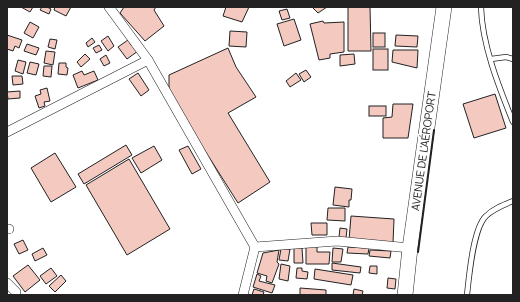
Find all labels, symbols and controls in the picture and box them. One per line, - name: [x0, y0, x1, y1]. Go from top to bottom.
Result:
- street label: AVENUE DE L'AÉROPORT: [407, 90, 439, 212]

